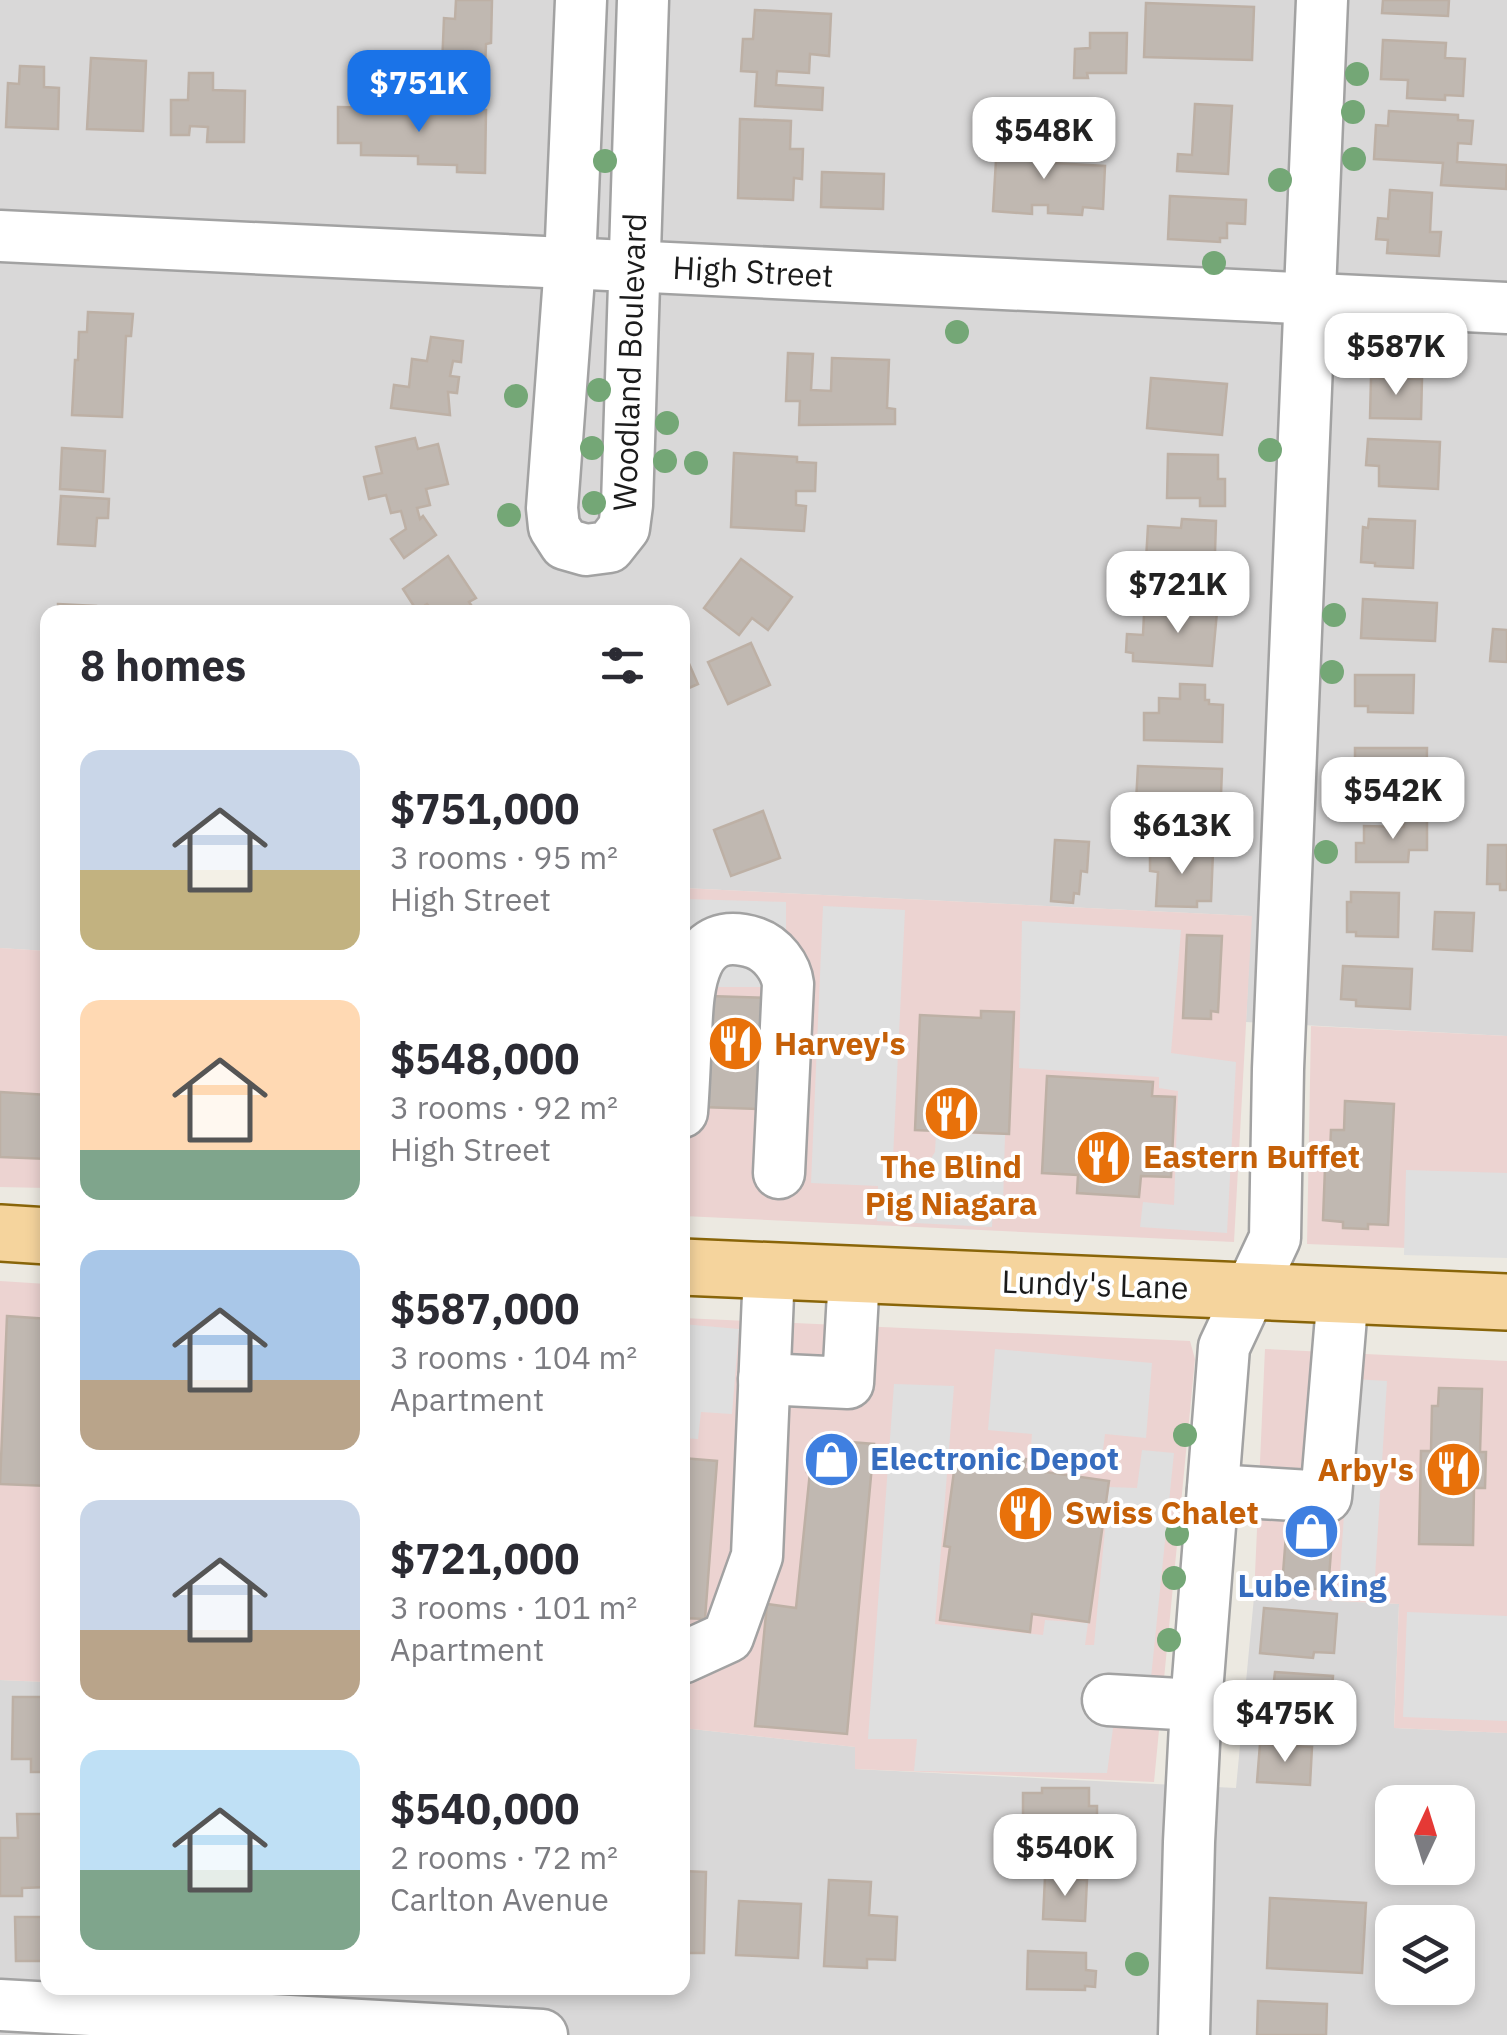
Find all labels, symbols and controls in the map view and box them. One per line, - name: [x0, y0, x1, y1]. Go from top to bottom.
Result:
- pin: $751K: [349, 50, 489, 135]
- text: $751K: [369, 61, 469, 103]
- pin: $548K: [974, 97, 1114, 182]
- text: $548K: [994, 108, 1094, 150]
- street label: Woodland Boulevard: [603, 212, 655, 512]
- street label: High Street: [672, 246, 835, 296]
- pin: $587K: [1326, 313, 1466, 398]
- text: $587K: [1346, 324, 1446, 366]
- pin: $721K: [1108, 551, 1248, 636]
- text: $721K: [1128, 562, 1228, 604]
- text: 8 homes: [80, 638, 246, 693]
- icon: filters: [595, 638, 650, 693]
- pin: $542K: [1323, 757, 1463, 842]
- text: $542K: [1343, 768, 1443, 810]
- text: $751,000: [390, 781, 579, 836]
- icon: home: [160, 790, 280, 910]
- pin: $613K: [1112, 792, 1252, 877]
- text: $613K: [1132, 803, 1232, 845]
- text: 3 rooms · 95 m²: [390, 836, 618, 878]
- text: High Street: [390, 878, 551, 920]
- restaurant icon: Harvey's: [705, 1014, 765, 1074]
- place label: Harvey's: [774, 1022, 906, 1064]
- text: $548,000: [390, 1031, 579, 1086]
- icon: home: [160, 1040, 280, 1160]
- restaurant icon: The Blind Pig Niagara: [921, 1083, 981, 1143]
- text: 3 rooms · 92 m²: [390, 1086, 618, 1128]
- restaurant icon: Eastern Buffet: [1074, 1127, 1134, 1187]
- text: High Street: [390, 1128, 551, 1170]
- place label: Eastern Buffet: [1143, 1135, 1360, 1177]
- place label: The Blind Pig Niagara: [865, 1145, 1037, 1224]
- street label: Lundy's Lane: [1001, 1260, 1189, 1308]
- text: $587,000: [390, 1281, 579, 1336]
- icon: home: [160, 1290, 280, 1410]
- text: 3 rooms · 104 m²: [390, 1336, 637, 1378]
- text: Apartment: [390, 1378, 544, 1420]
- shop icon: Electronic Depot: [801, 1429, 861, 1489]
- place label: Electronic Depot: [870, 1437, 1119, 1479]
- restaurant icon: Arby's: [1423, 1440, 1483, 1500]
- place label: Arby's: [1318, 1448, 1414, 1490]
- restaurant icon: Swiss Chalet: [996, 1483, 1056, 1543]
- place label: Swiss Chalet: [1065, 1491, 1259, 1533]
- shop icon: Lube King: [1282, 1502, 1342, 1562]
- text: $721,000: [390, 1531, 579, 1586]
- icon: home: [160, 1540, 280, 1660]
- place label: Lube King: [1237, 1564, 1387, 1606]
- text: 3 rooms · 101 m²: [390, 1586, 637, 1628]
- text: Apartment: [390, 1628, 544, 1670]
- pin: $475K: [1215, 1680, 1355, 1765]
- text: $475K: [1235, 1691, 1335, 1733]
- text: $540,000: [390, 1781, 579, 1836]
- north arrow: [1375, 1785, 1475, 1885]
- map controls: [1375, 1785, 1475, 2005]
- icon: home: [160, 1790, 280, 1910]
- pin: $540K: [995, 1814, 1135, 1899]
- text: $540K: [1015, 1825, 1115, 1867]
- text: 2 rooms · 72 m²: [390, 1836, 618, 1878]
- text: Carlton Avenue: [390, 1878, 609, 1920]
- button: layers: [1375, 1905, 1475, 2005]

